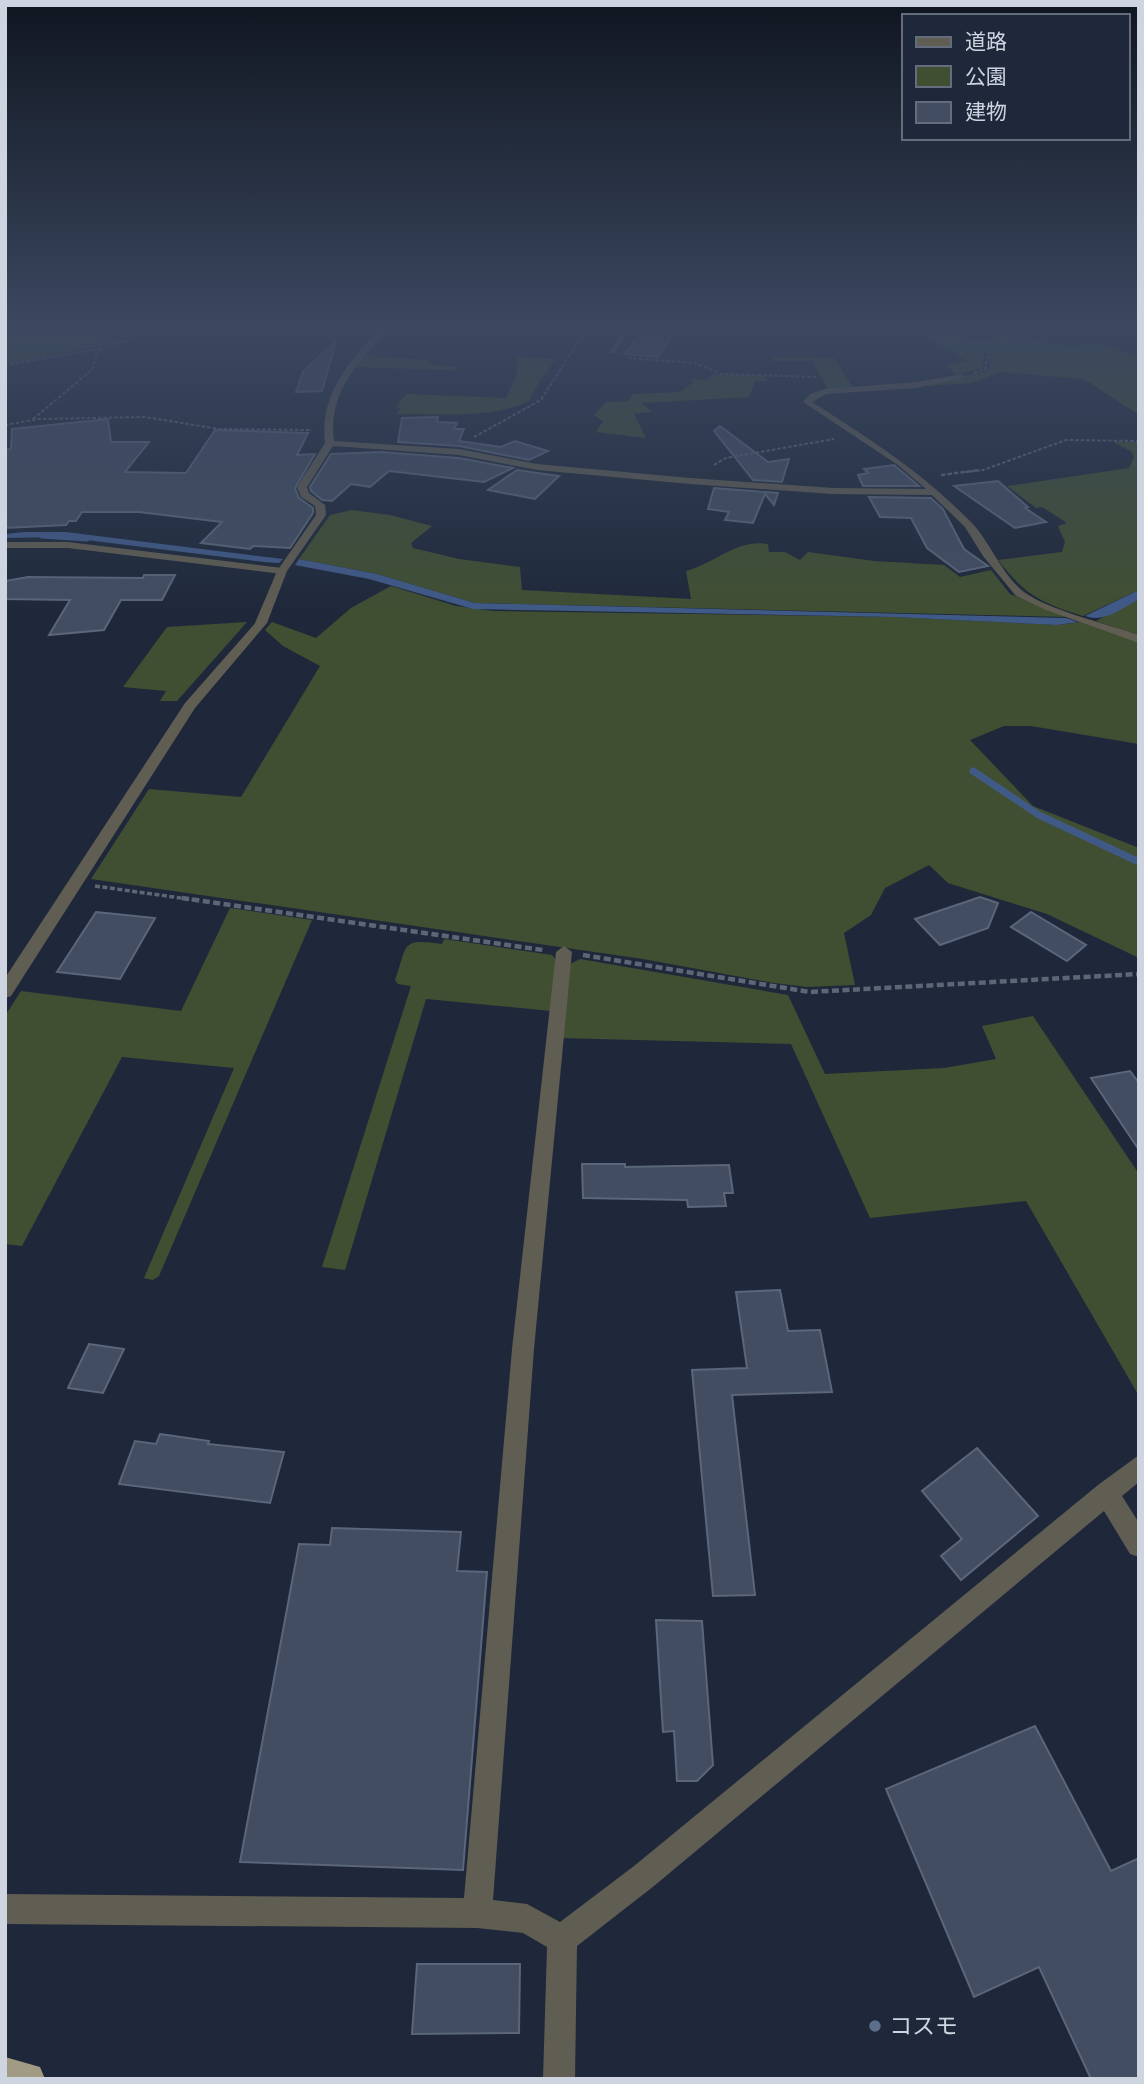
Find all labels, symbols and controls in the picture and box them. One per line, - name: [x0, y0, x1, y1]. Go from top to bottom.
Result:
- legend: [902, 14, 1130, 140]
- text: 道路: [965, 30, 1007, 53]
- text: 公園: [965, 65, 1007, 88]
- text: 建物: [965, 100, 1007, 123]
- place label: コスモ: [889, 2013, 958, 2039]
- marker: コスモ: [867, 2018, 883, 2034]

